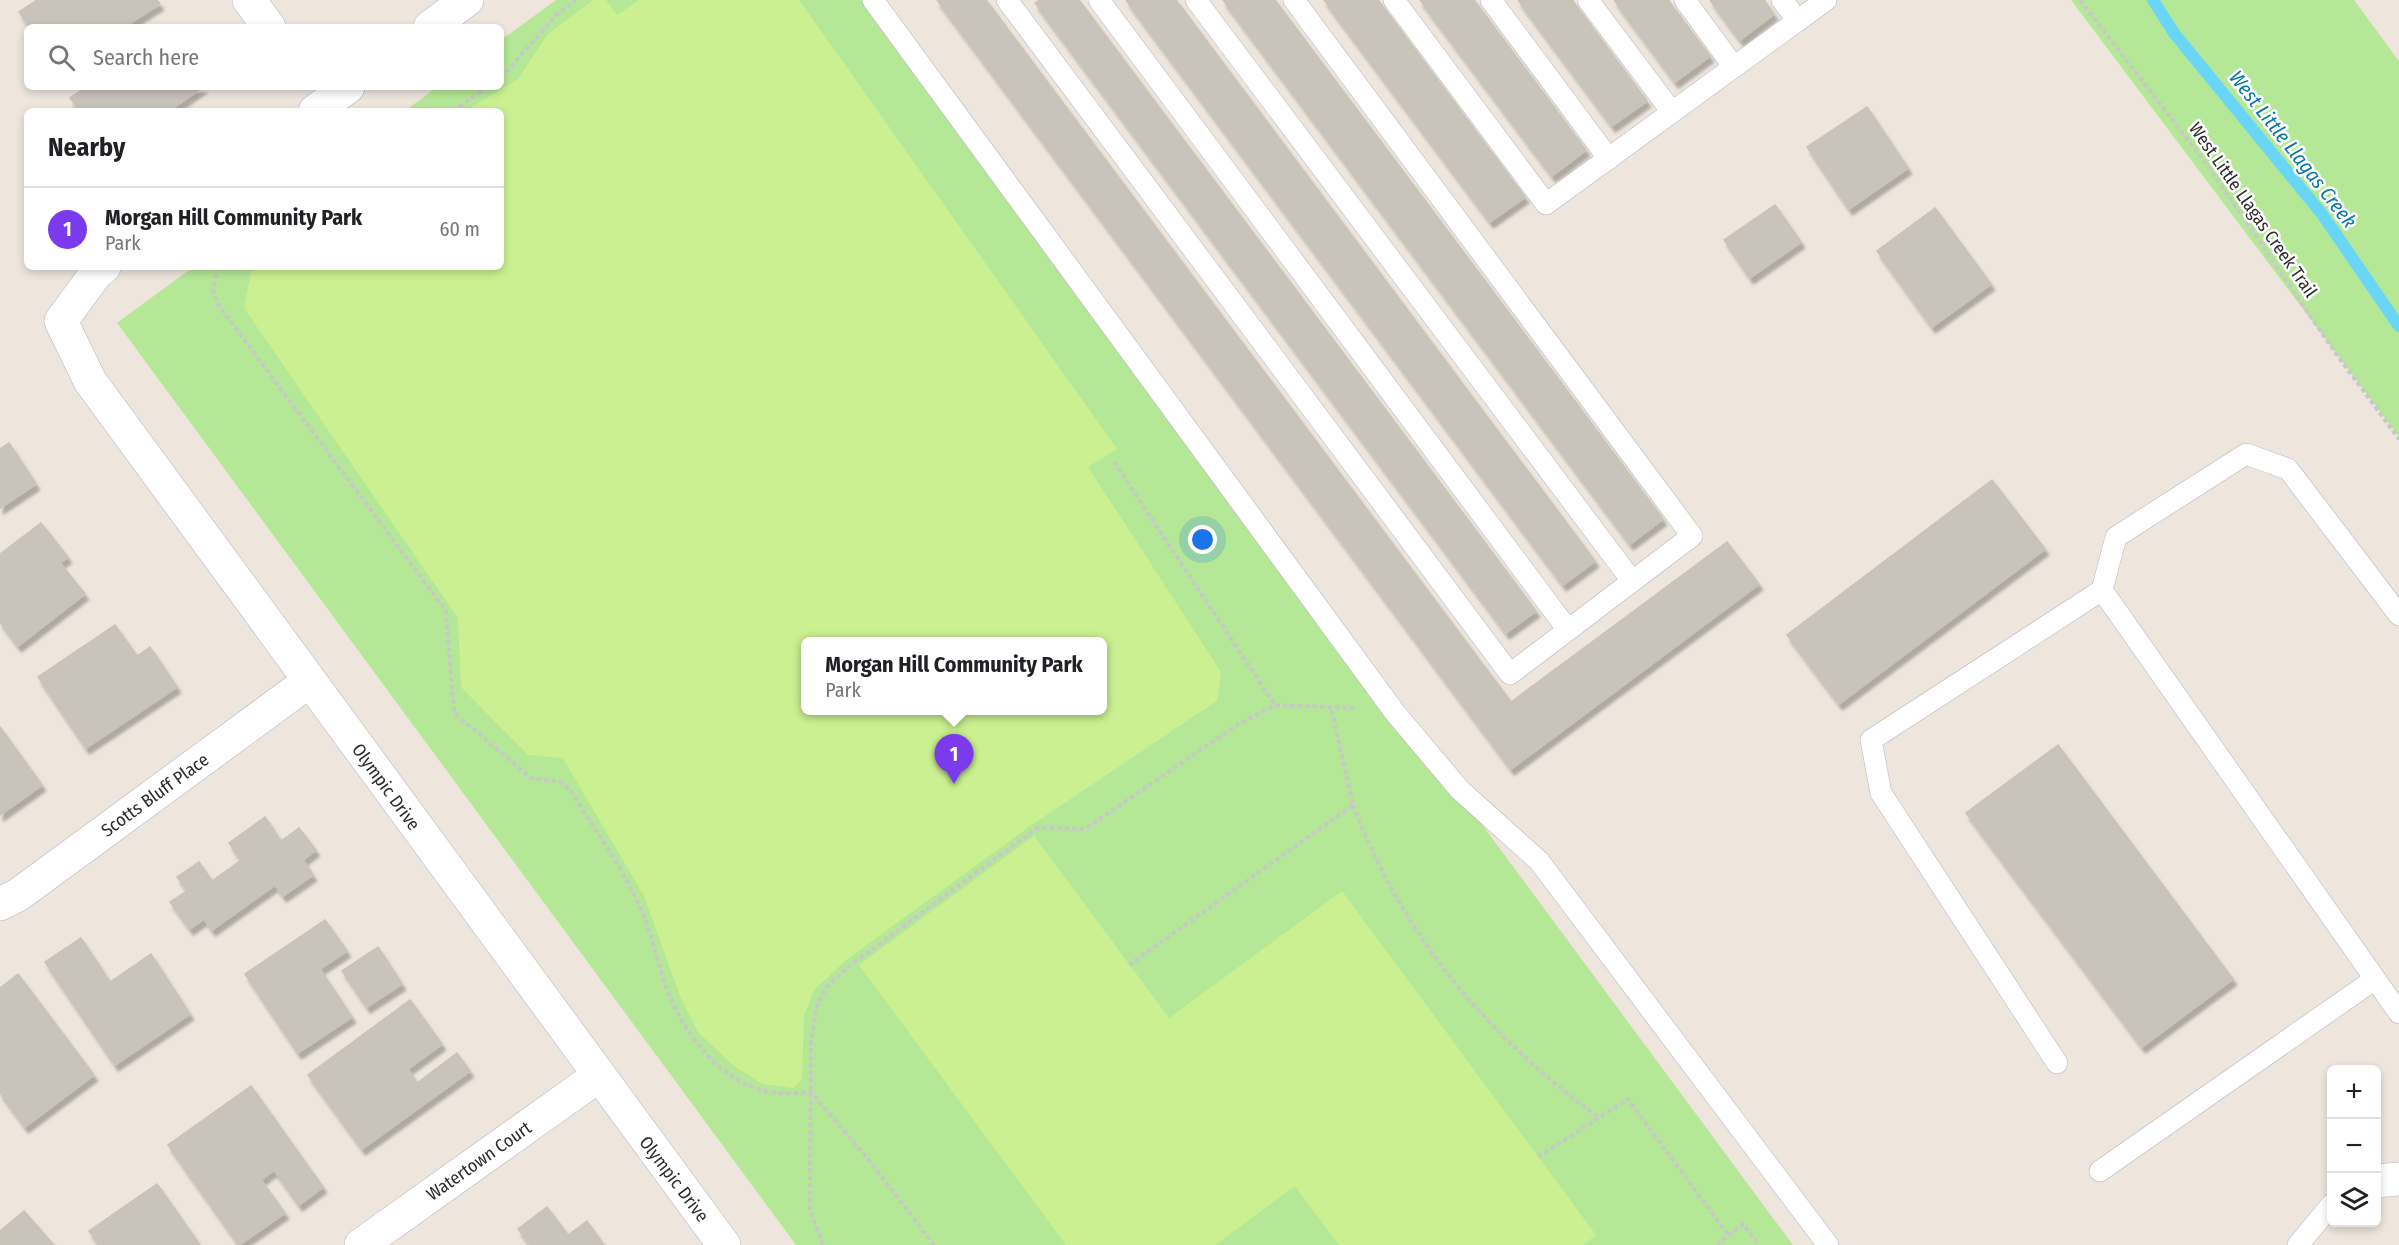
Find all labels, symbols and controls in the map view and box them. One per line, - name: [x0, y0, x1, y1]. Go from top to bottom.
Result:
- search box: [24, 24, 504, 90]
- icon: search: [45, 41, 78, 74]
- text: Search here: [93, 44, 199, 71]
- water label: West Little Llagas Creek: [2224, 66, 2362, 232]
- street label: West Little Llagas Creek Trail: [2184, 118, 2322, 302]
- text: Nearby: [48, 132, 125, 163]
- text: Morgan Hill Community Park: [105, 204, 362, 231]
- text: 1: [63, 217, 72, 241]
- text: 60 m: [440, 217, 480, 241]
- text: Park: [105, 231, 141, 255]
- your location: [1188, 525, 1217, 554]
- popup: [801, 637, 1107, 715]
- text: Morgan Hill Community Park: [825, 651, 1083, 678]
- text: Park: [825, 678, 861, 702]
- pin: 1: [934, 734, 974, 784]
- street label: Olympic Drive: [347, 739, 425, 835]
- street label: Scotts Bluff Place: [97, 749, 213, 841]
- map controls: [2327, 1065, 2381, 1227]
- button: +: [2327, 1065, 2381, 1119]
- street label: Watertown Court: [422, 1117, 536, 1205]
- button: −: [2327, 1119, 2381, 1173]
- street label: Olympic Drive: [635, 1132, 714, 1226]
- button: layers: [2327, 1173, 2381, 1227]

